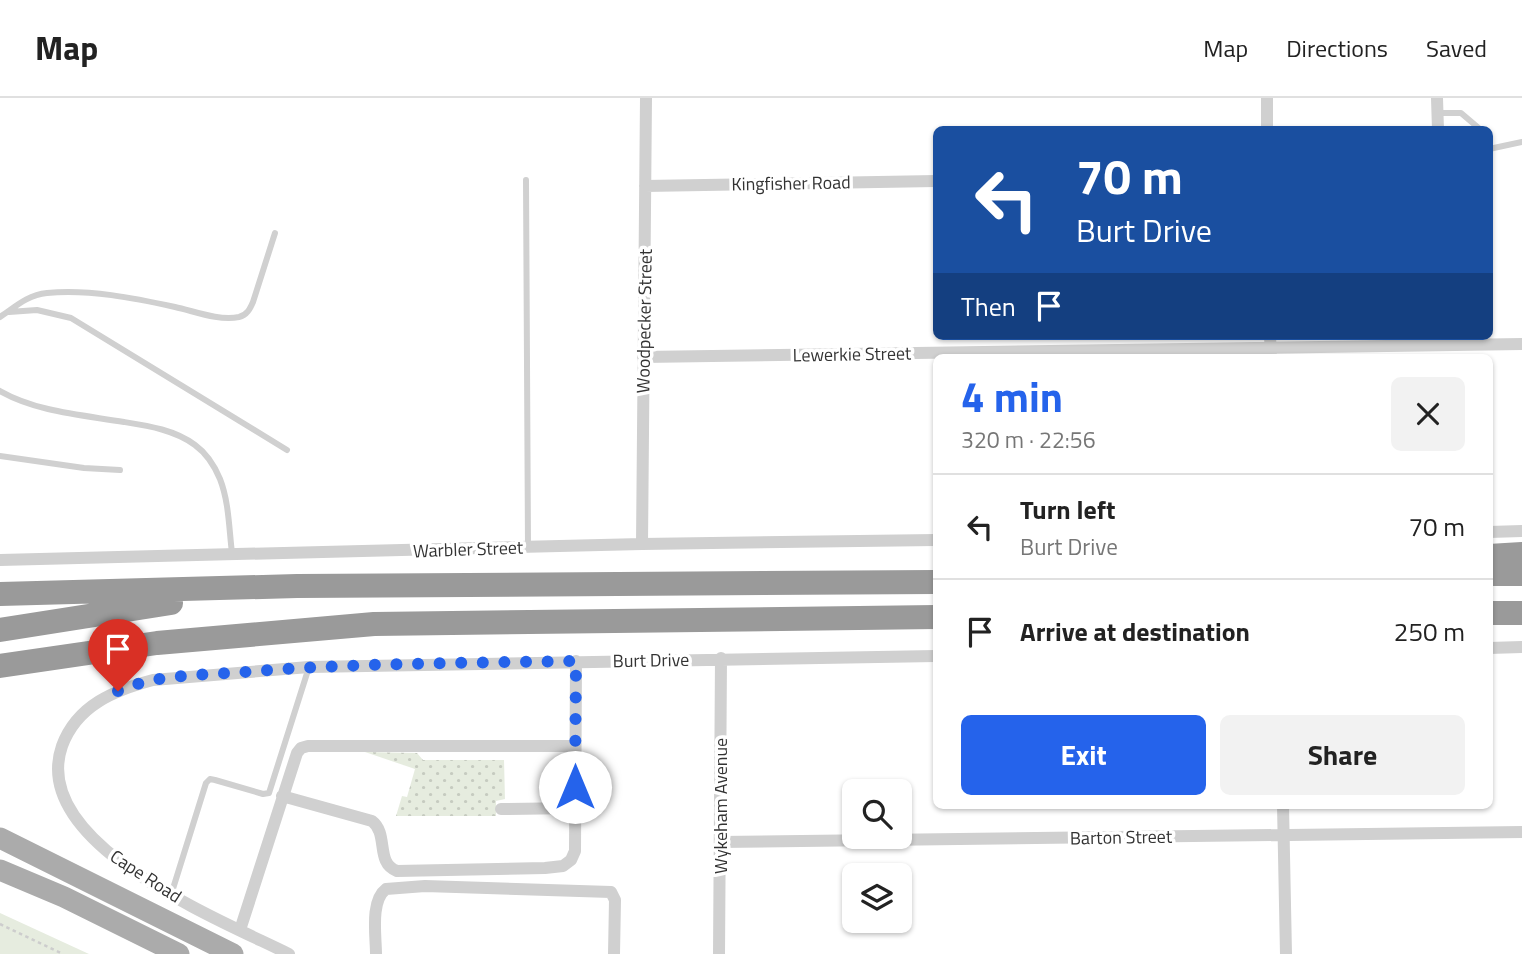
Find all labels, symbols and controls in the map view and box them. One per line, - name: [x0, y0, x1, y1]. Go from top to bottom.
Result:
- text: Map: [35, 23, 98, 73]
- text: Map: [1203, 30, 1248, 66]
- text: Directions: [1286, 30, 1388, 66]
- text: Saved: [1426, 30, 1487, 66]
- text: 70 m: [1076, 138, 1183, 213]
- icon: left: [961, 154, 1052, 245]
- street label: Kingfisher Road: [731, 168, 851, 198]
- text: Burt Drive: [1076, 206, 1212, 254]
- street label: Woodpecker Street: [629, 248, 659, 394]
- text: Then: [961, 287, 1016, 326]
- icon: arrive: [1030, 287, 1068, 325]
- street label: Lewerkie Street: [793, 339, 912, 369]
- text: 4 min: [961, 364, 1063, 428]
- button: close: [1391, 377, 1465, 451]
- text: 320 m · 22:56: [961, 422, 1096, 457]
- text: Turn left: [1020, 490, 1115, 529]
- text: 70 m: [1408, 507, 1465, 546]
- icon: left: [961, 508, 999, 546]
- text: Burt Drive: [1020, 529, 1118, 564]
- street label: Warbler Street: [412, 534, 524, 564]
- text: Arrive at destination: [1020, 612, 1250, 651]
- text: 250 m: [1394, 612, 1465, 651]
- icon: arrive: [961, 613, 999, 651]
- pin: [88, 619, 148, 691]
- icon: arrive: [99, 630, 137, 668]
- street label: Burt Drive: [613, 646, 689, 674]
- button: Exit: [961, 715, 1206, 795]
- button: Share: [1220, 715, 1465, 795]
- street label: Wykeham Avenue: [707, 738, 734, 874]
- position arrow: [538, 750, 612, 824]
- map controls: [842, 779, 912, 933]
- button: search: [842, 779, 912, 849]
- street label: Barton Street: [1070, 823, 1173, 851]
- street label: Cape Road: [105, 843, 187, 909]
- button: layers: [842, 863, 912, 933]

